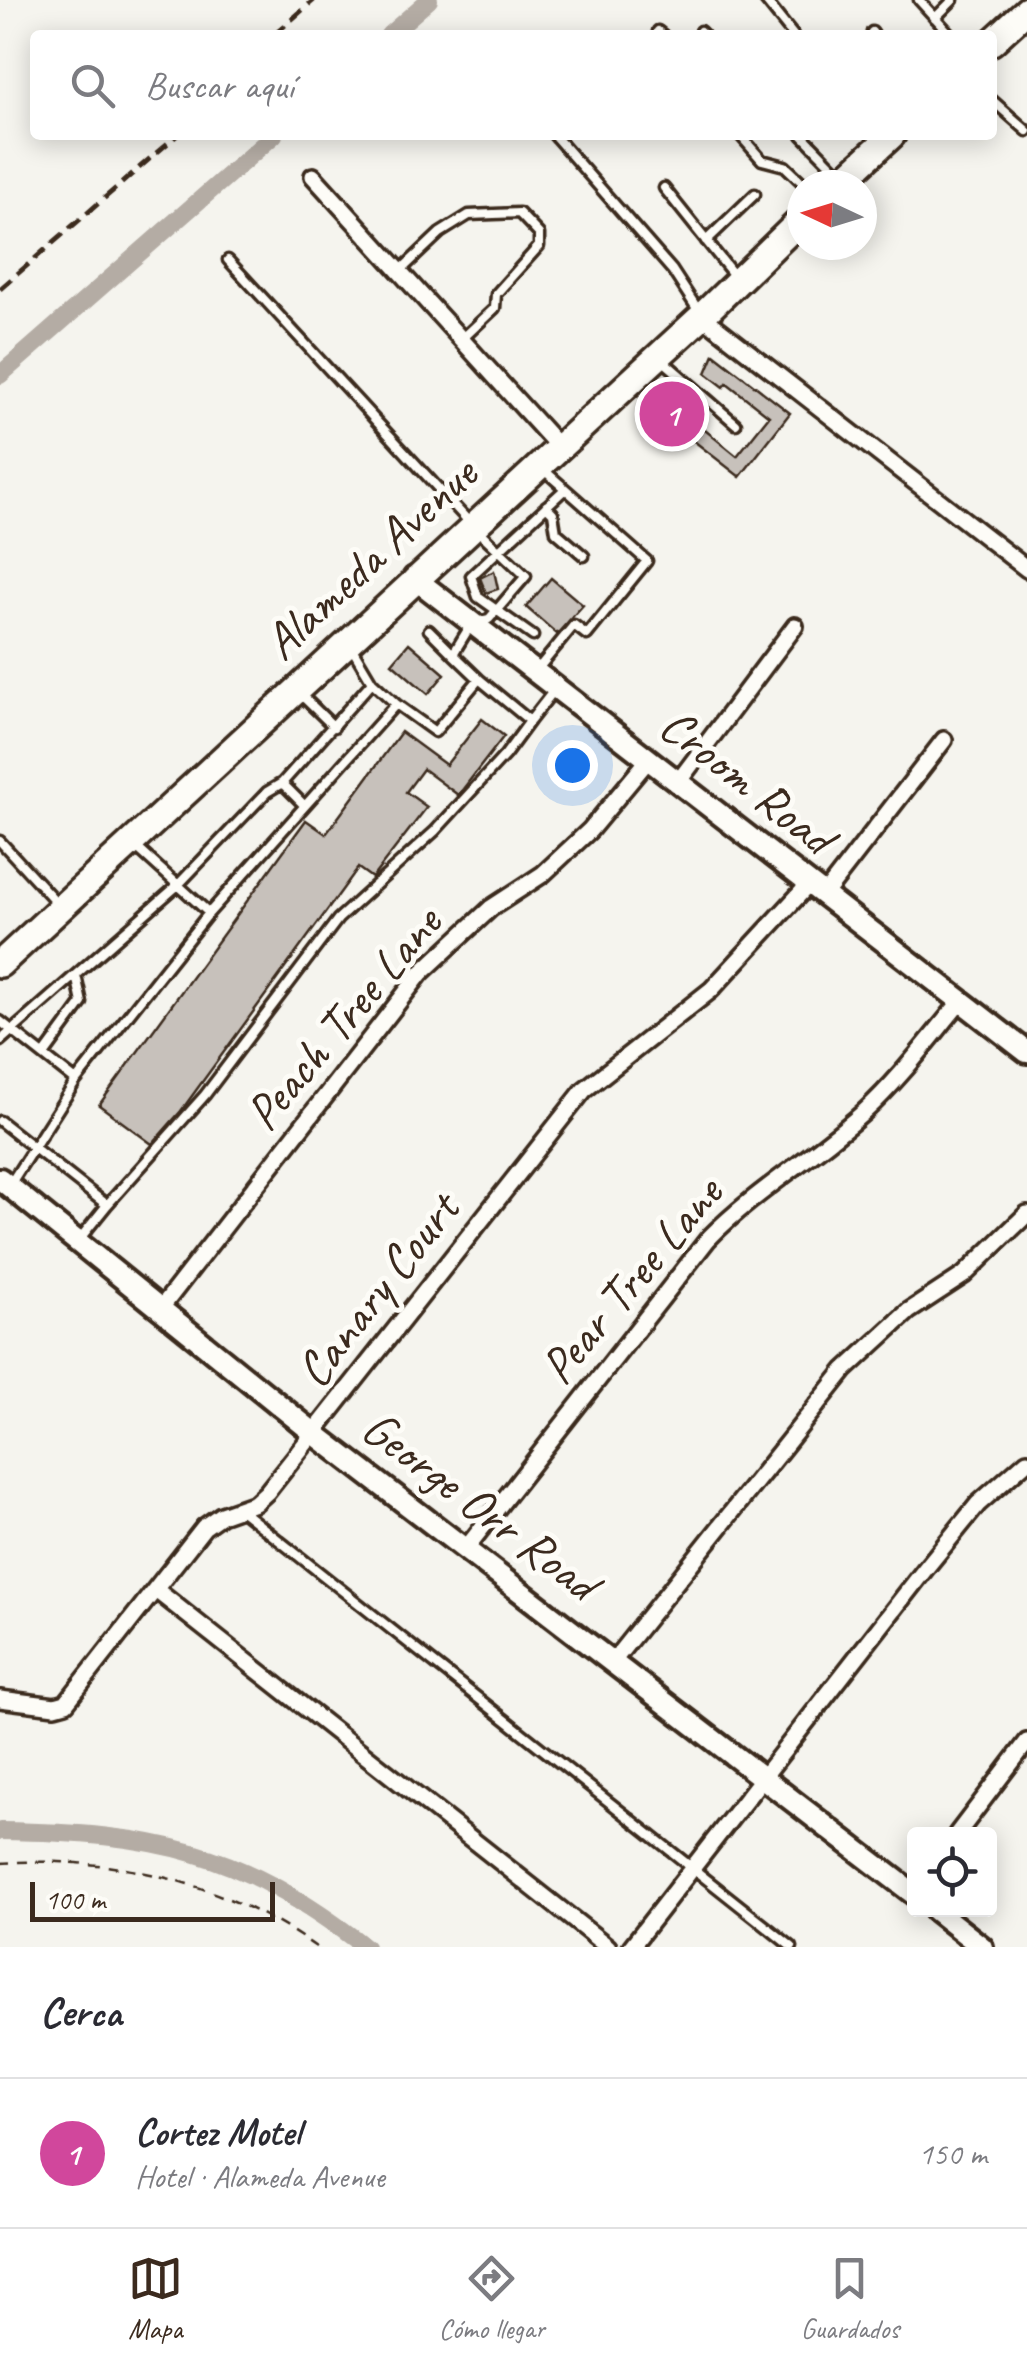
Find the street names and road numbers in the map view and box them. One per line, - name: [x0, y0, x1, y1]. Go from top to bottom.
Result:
- street label: Alameda Avenue: [250, 441, 492, 673]
- street label: Croom Road: [647, 693, 852, 872]
- street label: Peach Tree Lane: [231, 891, 457, 1143]
- street label: Pear Tree Lane: [526, 1161, 738, 1397]
- street label: Canary Court: [282, 1177, 475, 1400]
- street label: George Orr Road: [350, 1396, 616, 1619]

